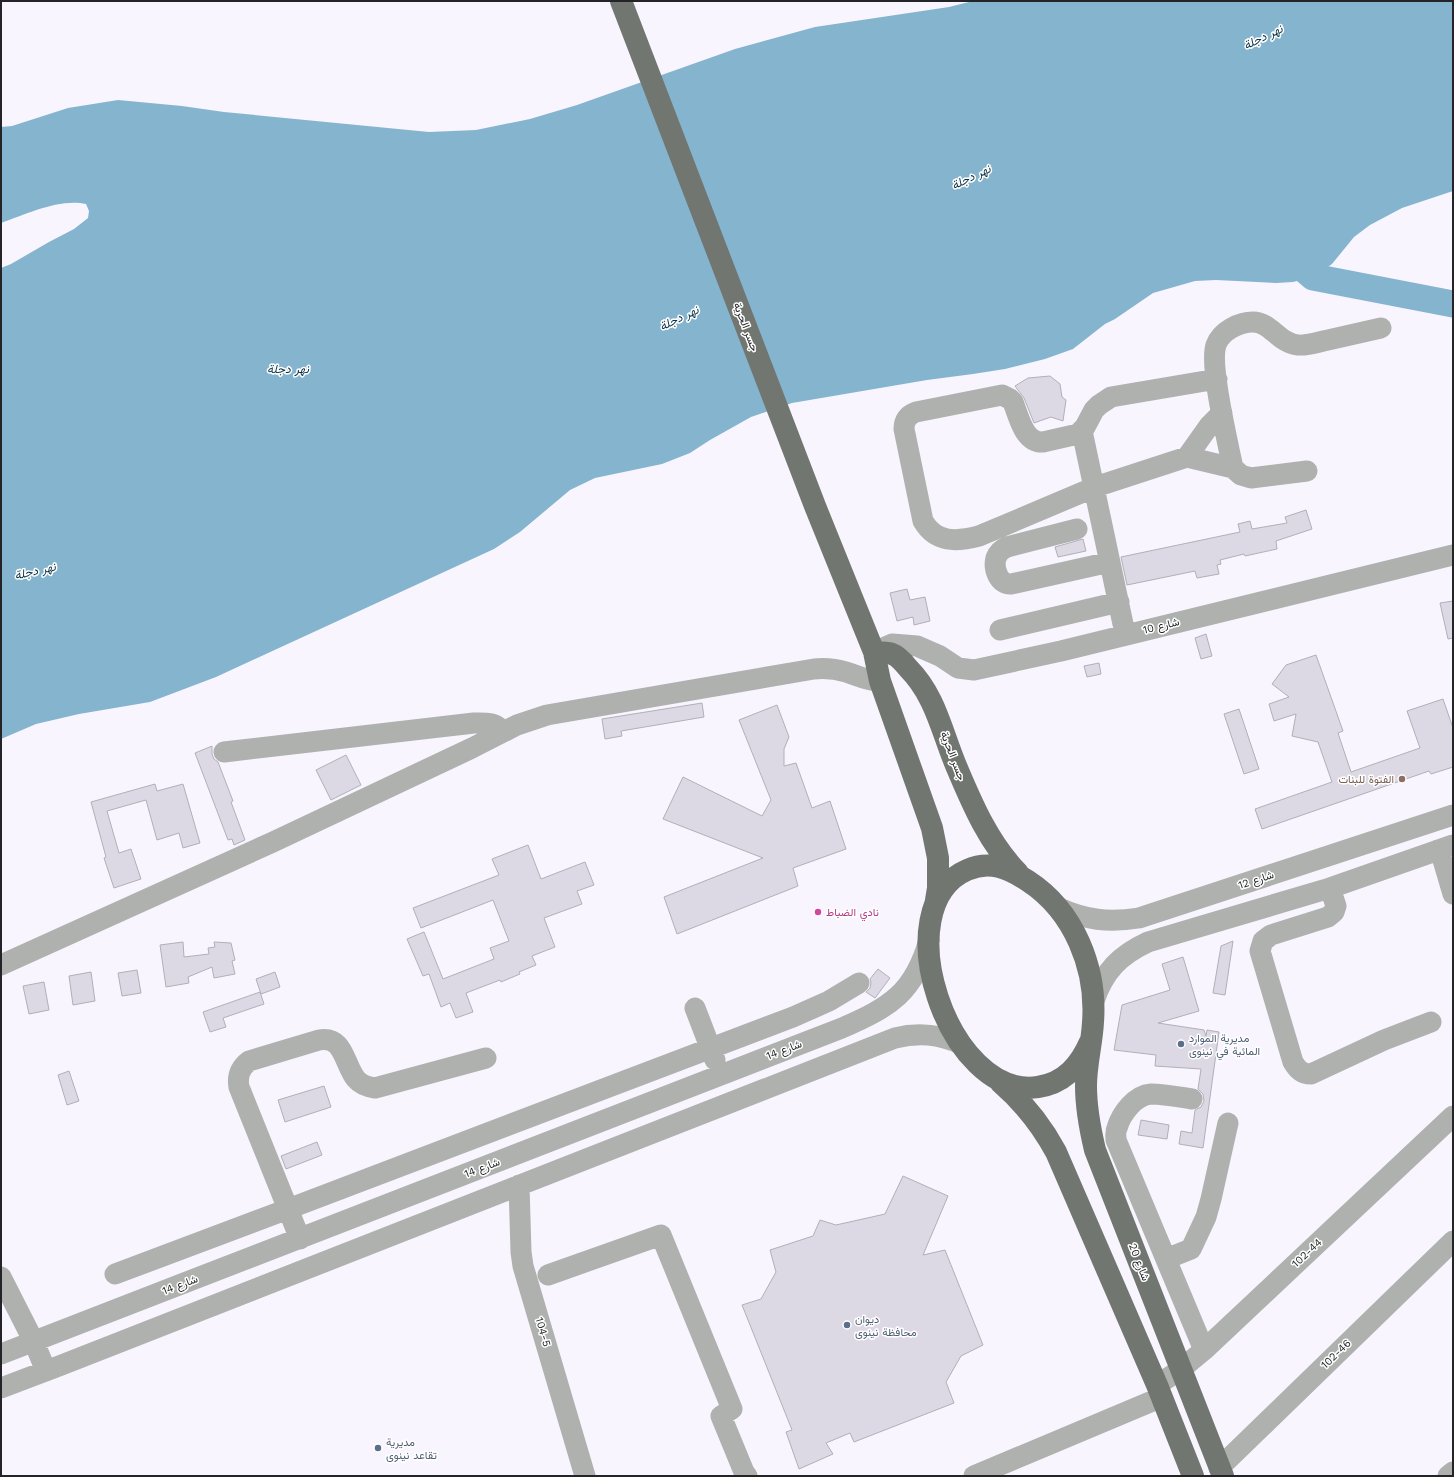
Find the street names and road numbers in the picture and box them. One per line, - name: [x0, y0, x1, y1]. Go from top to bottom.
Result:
- street label: جسر الحرية: [731, 301, 761, 353]
- street label: شارع 10: [1141, 615, 1181, 638]
- street label: جسر الحرية: [938, 730, 968, 782]
- street label: شارع 12: [1237, 868, 1276, 893]
- street label: شارع 14: [764, 1037, 804, 1064]
- street label: شارع 14: [462, 1155, 502, 1182]
- street label: 102-44: [1289, 1236, 1325, 1270]
- street label: شارع 20: [1125, 1241, 1152, 1283]
- street label: شارع 14: [160, 1272, 200, 1299]
- street label: 104-5: [533, 1316, 553, 1348]
- street label: 102-46: [1318, 1336, 1354, 1371]

